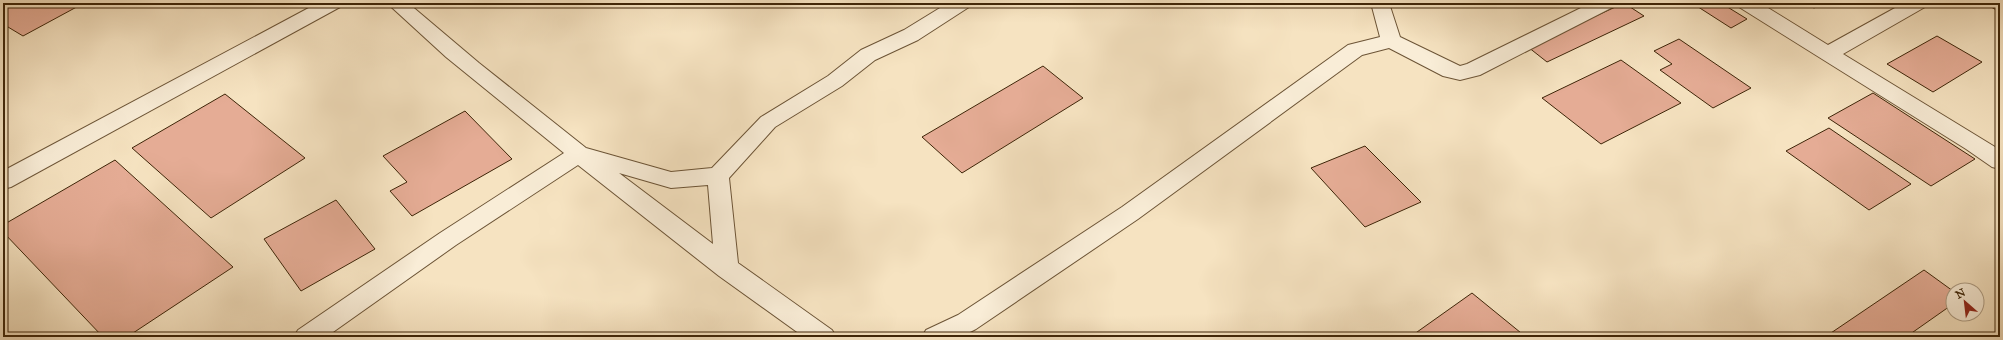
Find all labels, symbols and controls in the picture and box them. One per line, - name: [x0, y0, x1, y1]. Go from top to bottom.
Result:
- north arrow: [1945, 282, 1985, 322]
- text: N: [1953, 285, 1968, 302]

